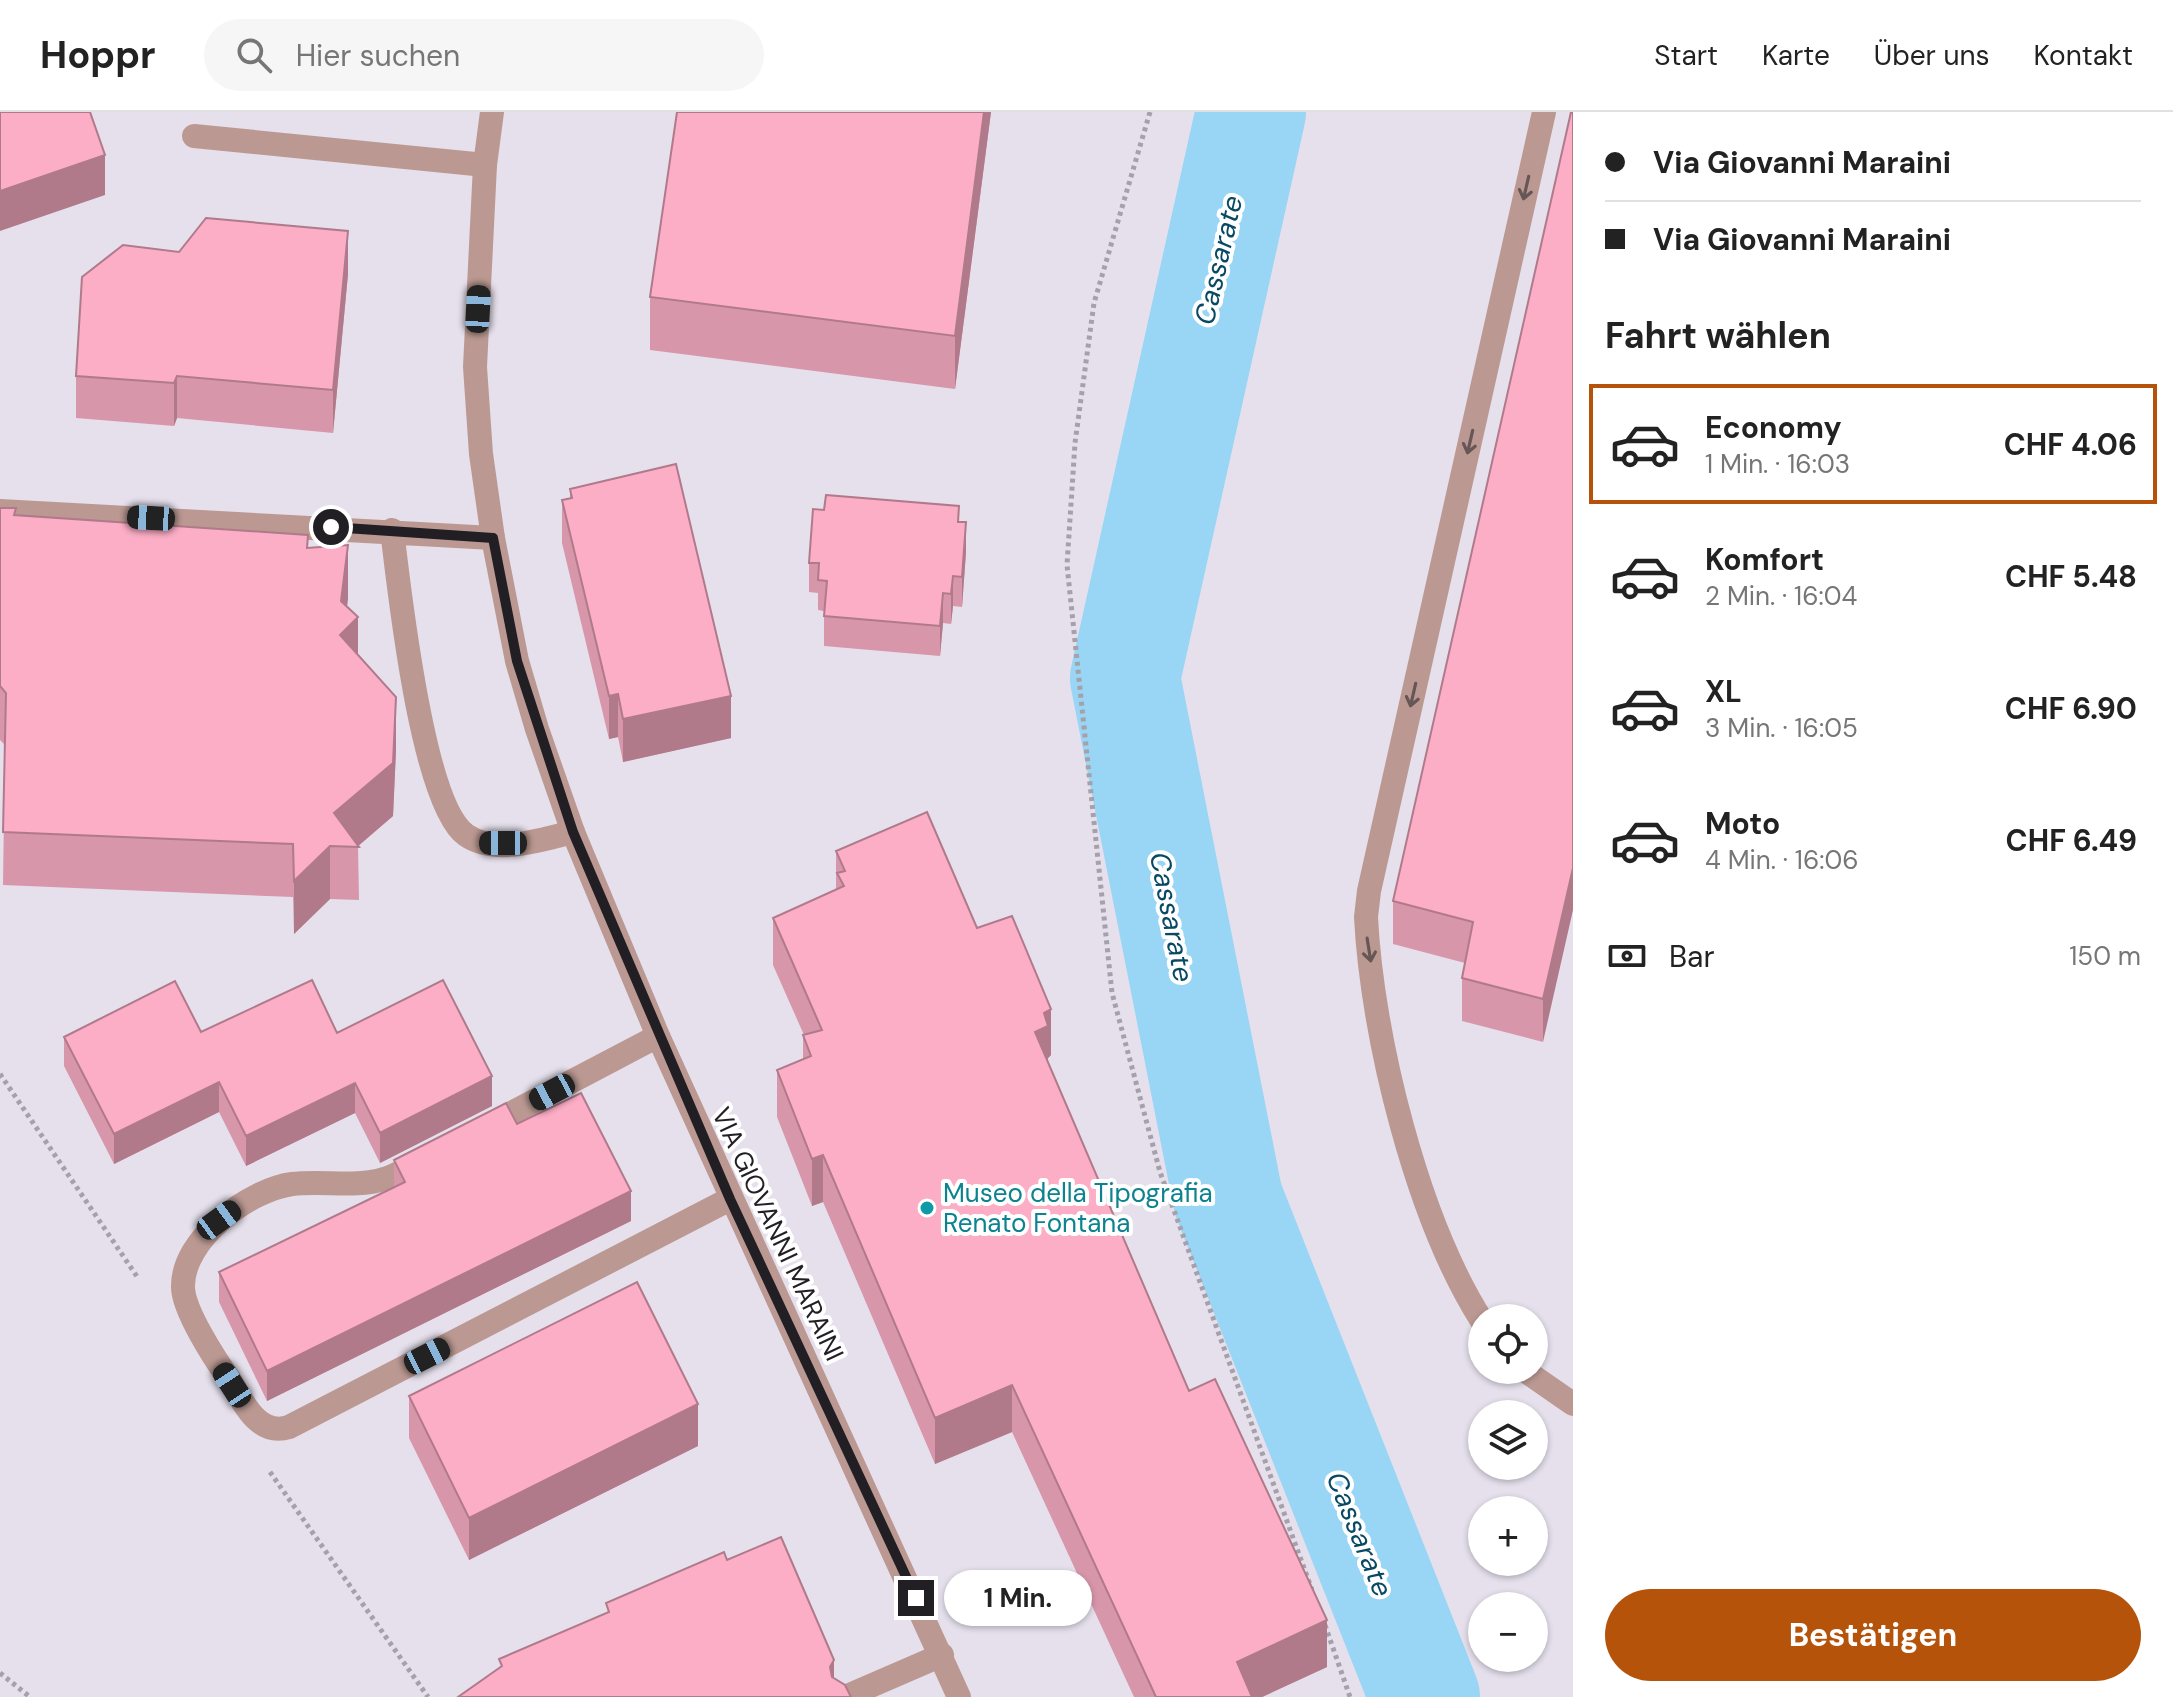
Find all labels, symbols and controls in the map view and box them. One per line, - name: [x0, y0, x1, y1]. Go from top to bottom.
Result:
- search box: [204, 19, 764, 91]
- text: Hoppr: [40, 30, 156, 80]
- icon: search: [232, 33, 276, 77]
- text: Hier suchen: [296, 36, 460, 75]
- text: Start: [1654, 37, 1718, 74]
- text: Karte: [1762, 37, 1830, 74]
- text: Über uns: [1874, 37, 1990, 74]
- text: Kontakt: [2034, 37, 2133, 74]
- text: Via Giovanni Maraini: [1653, 143, 1951, 182]
- one-way arrow: [1518, 175, 1533, 200]
- water label: Cassarate: [1186, 192, 1251, 328]
- text: Via Giovanni Maraini: [1653, 220, 1951, 259]
- car: [465, 284, 491, 334]
- text: Fahrt wählen: [1605, 312, 1831, 359]
- icon: car: [1609, 408, 1681, 480]
- text: Economy: [1705, 408, 1842, 447]
- text: CHF 4.06: [2004, 425, 2137, 464]
- one-way arrow: [1461, 428, 1476, 454]
- text: 1 Min. · 16:03: [1705, 447, 1850, 481]
- car: [126, 505, 176, 531]
- route start: [313, 509, 349, 545]
- icon: car: [1609, 540, 1681, 612]
- text: Komfort: [1705, 540, 1824, 579]
- text: CHF 5.48: [2005, 557, 2137, 596]
- text: 2 Min. · 16:04: [1705, 579, 1857, 613]
- icon: car: [1609, 672, 1681, 744]
- text: XL: [1705, 672, 1742, 711]
- one-way arrow: [1404, 682, 1419, 708]
- text: CHF 6.90: [2005, 689, 2137, 728]
- text: 3 Min. · 16:05: [1705, 711, 1858, 745]
- icon: car: [1609, 804, 1681, 876]
- text: Moto: [1705, 804, 1780, 843]
- text: CHF 6.49: [2006, 821, 2137, 860]
- car: [479, 831, 527, 855]
- text: 4 Min. · 16:06: [1705, 843, 1859, 877]
- water label: Cassarate: [1141, 849, 1202, 985]
- icon: cash: [1605, 934, 1649, 978]
- one-way arrow: [1362, 937, 1377, 962]
- text: Bar: [1669, 937, 1715, 976]
- text: 150 m: [2069, 939, 2141, 973]
- car: [525, 1070, 579, 1114]
- street label: VIA GIOVANNI MARAINI: [704, 1102, 852, 1366]
- place label: Museo della Tipografia Renato Fontana: [943, 1176, 1213, 1240]
- car: [193, 1196, 245, 1244]
- marker: Museo della Tipografia Renato Fontana: [918, 1199, 936, 1217]
- map controls: [1468, 1304, 1548, 1672]
- button: locate: [1468, 1304, 1548, 1384]
- car: [400, 1334, 454, 1378]
- car: [209, 1358, 255, 1412]
- button: layers: [1468, 1400, 1548, 1480]
- water label: Cassarate: [1318, 1466, 1401, 1602]
- button: +: [1468, 1496, 1548, 1576]
- callout: 1 Min.: [944, 1570, 1092, 1626]
- route end: [898, 1580, 934, 1616]
- text: 1 Min.: [984, 1581, 1052, 1615]
- button: Bestätigen: [1605, 1589, 2141, 1681]
- button: −: [1468, 1592, 1548, 1672]

